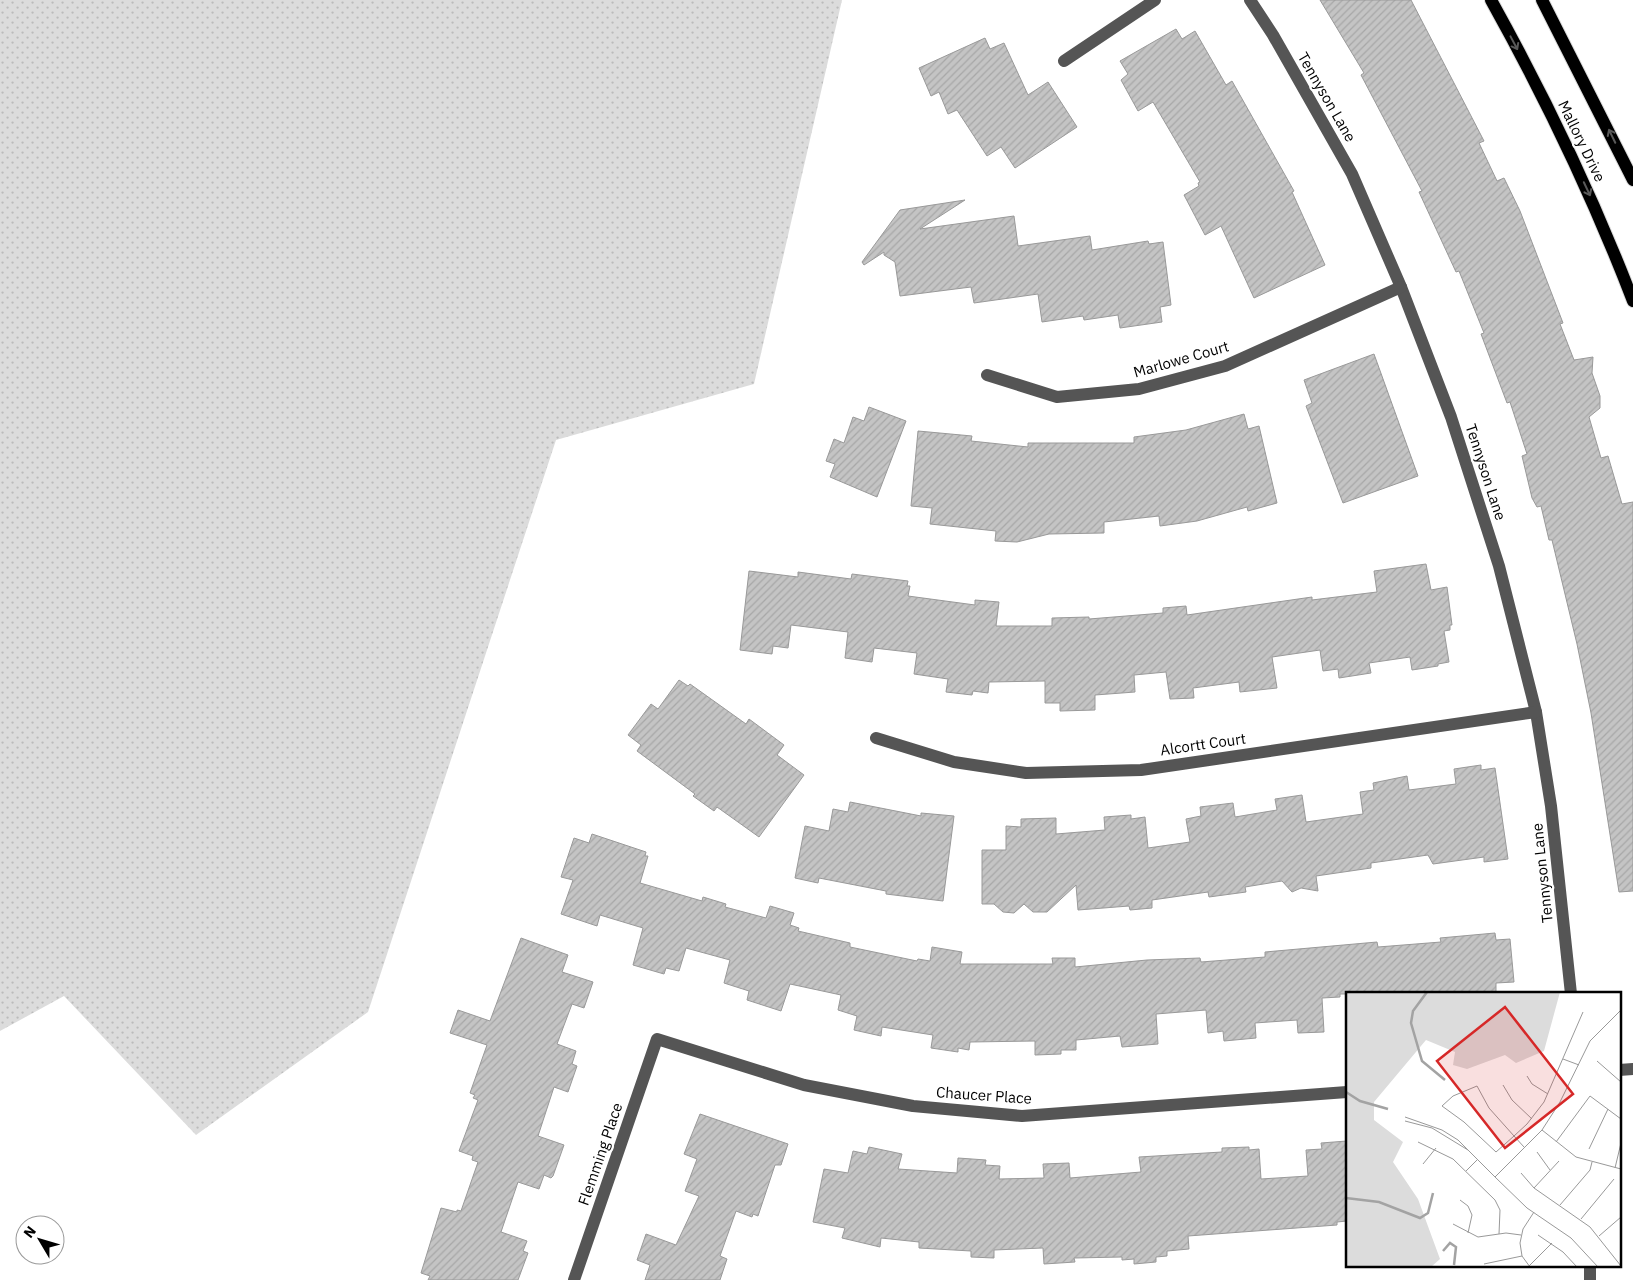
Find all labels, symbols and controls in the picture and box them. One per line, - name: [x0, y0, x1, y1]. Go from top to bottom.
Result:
- one-way arrow: [1510, 35, 1519, 50]
- street label: Tennyson Lane: [1294, 49, 1360, 145]
- street label: Mallory Drive: [1554, 97, 1610, 185]
- one-way arrow: [1607, 129, 1616, 144]
- one-way arrow: [1582, 181, 1592, 196]
- street label: Marlowe Court: [1131, 336, 1231, 382]
- street label: Tennyson Lane: [1461, 421, 1511, 523]
- street label: Alcortt Court: [1159, 729, 1247, 759]
- street label: Tennyson Lane: [1527, 822, 1557, 924]
- inset map: [1346, 992, 1620, 1268]
- street label: Chaucer Place: [935, 1082, 1033, 1108]
- street label: Flemming Place: [574, 1100, 626, 1208]
- north arrow: [15, 1215, 65, 1265]
- text: N: [20, 1222, 40, 1242]

